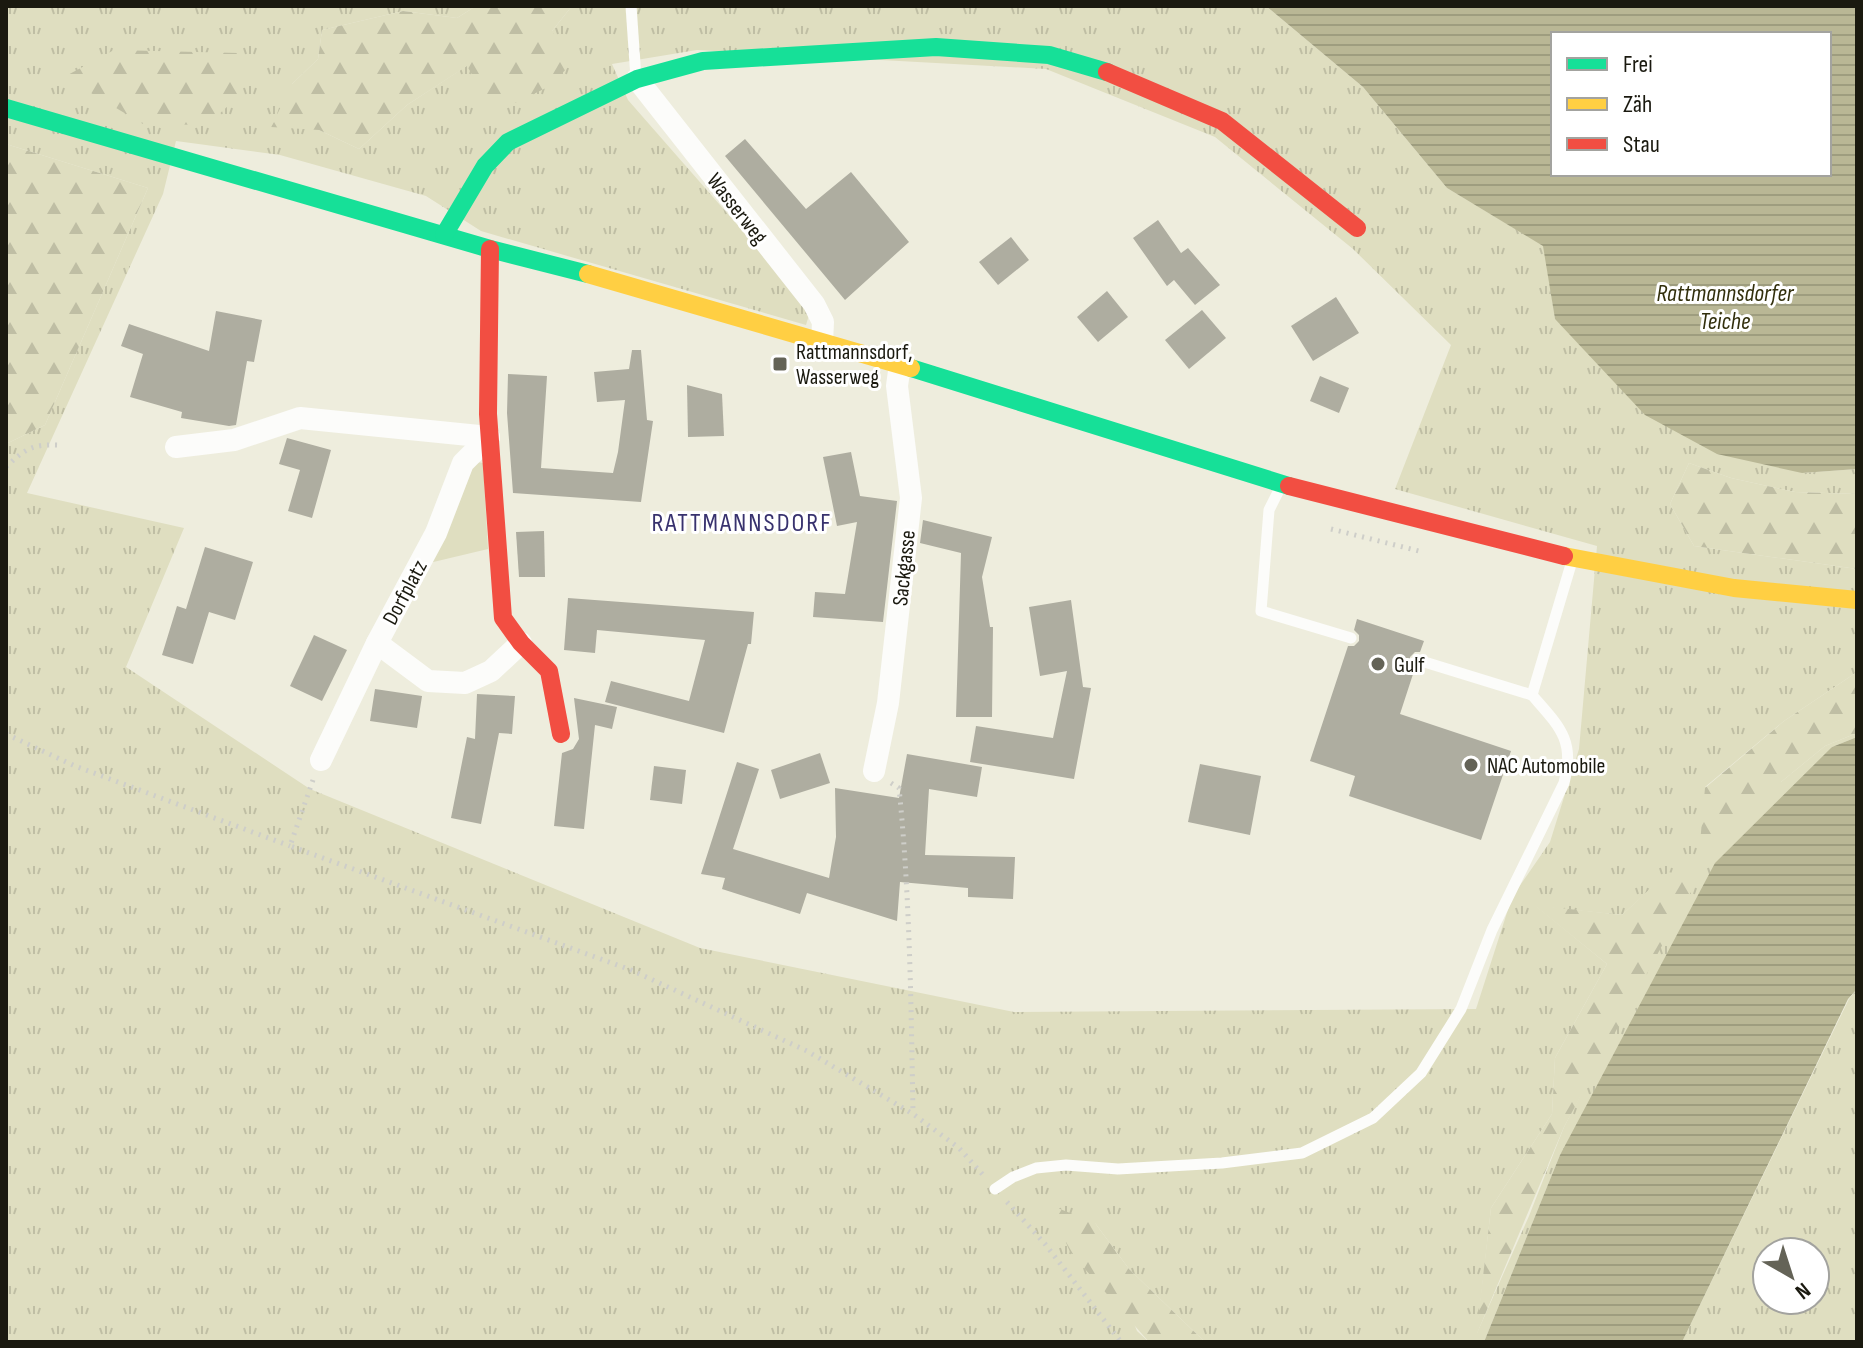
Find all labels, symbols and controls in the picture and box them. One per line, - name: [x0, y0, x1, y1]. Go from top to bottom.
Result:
- legend: [1551, 32, 1831, 176]
- text: Frei: [1623, 50, 1653, 79]
- text: Zäh: [1623, 90, 1652, 119]
- text: Stau: [1623, 130, 1660, 159]
- street label: Wasserweg: [701, 168, 773, 250]
- water label: Rattmannsdorfer Teiche: [1656, 279, 1795, 336]
- place label: Rattmannsdorf, Wasserweg: [796, 339, 913, 391]
- marker: Rattmannsdorf, Wasserweg: [771, 355, 789, 373]
- district label: RATTMANNSDORF: [651, 508, 833, 539]
- street label: Sackgasse: [887, 529, 922, 607]
- street label: Dorfplatz: [377, 556, 434, 630]
- place label: Gulf: [1394, 652, 1425, 679]
- marker: Gulf: [1369, 655, 1387, 673]
- place label: NAC Automobile: [1487, 753, 1605, 780]
- marker: NAC Automobile: [1462, 756, 1480, 774]
- north arrow: [1751, 1236, 1831, 1316]
- text: N: [1790, 1276, 1816, 1305]

